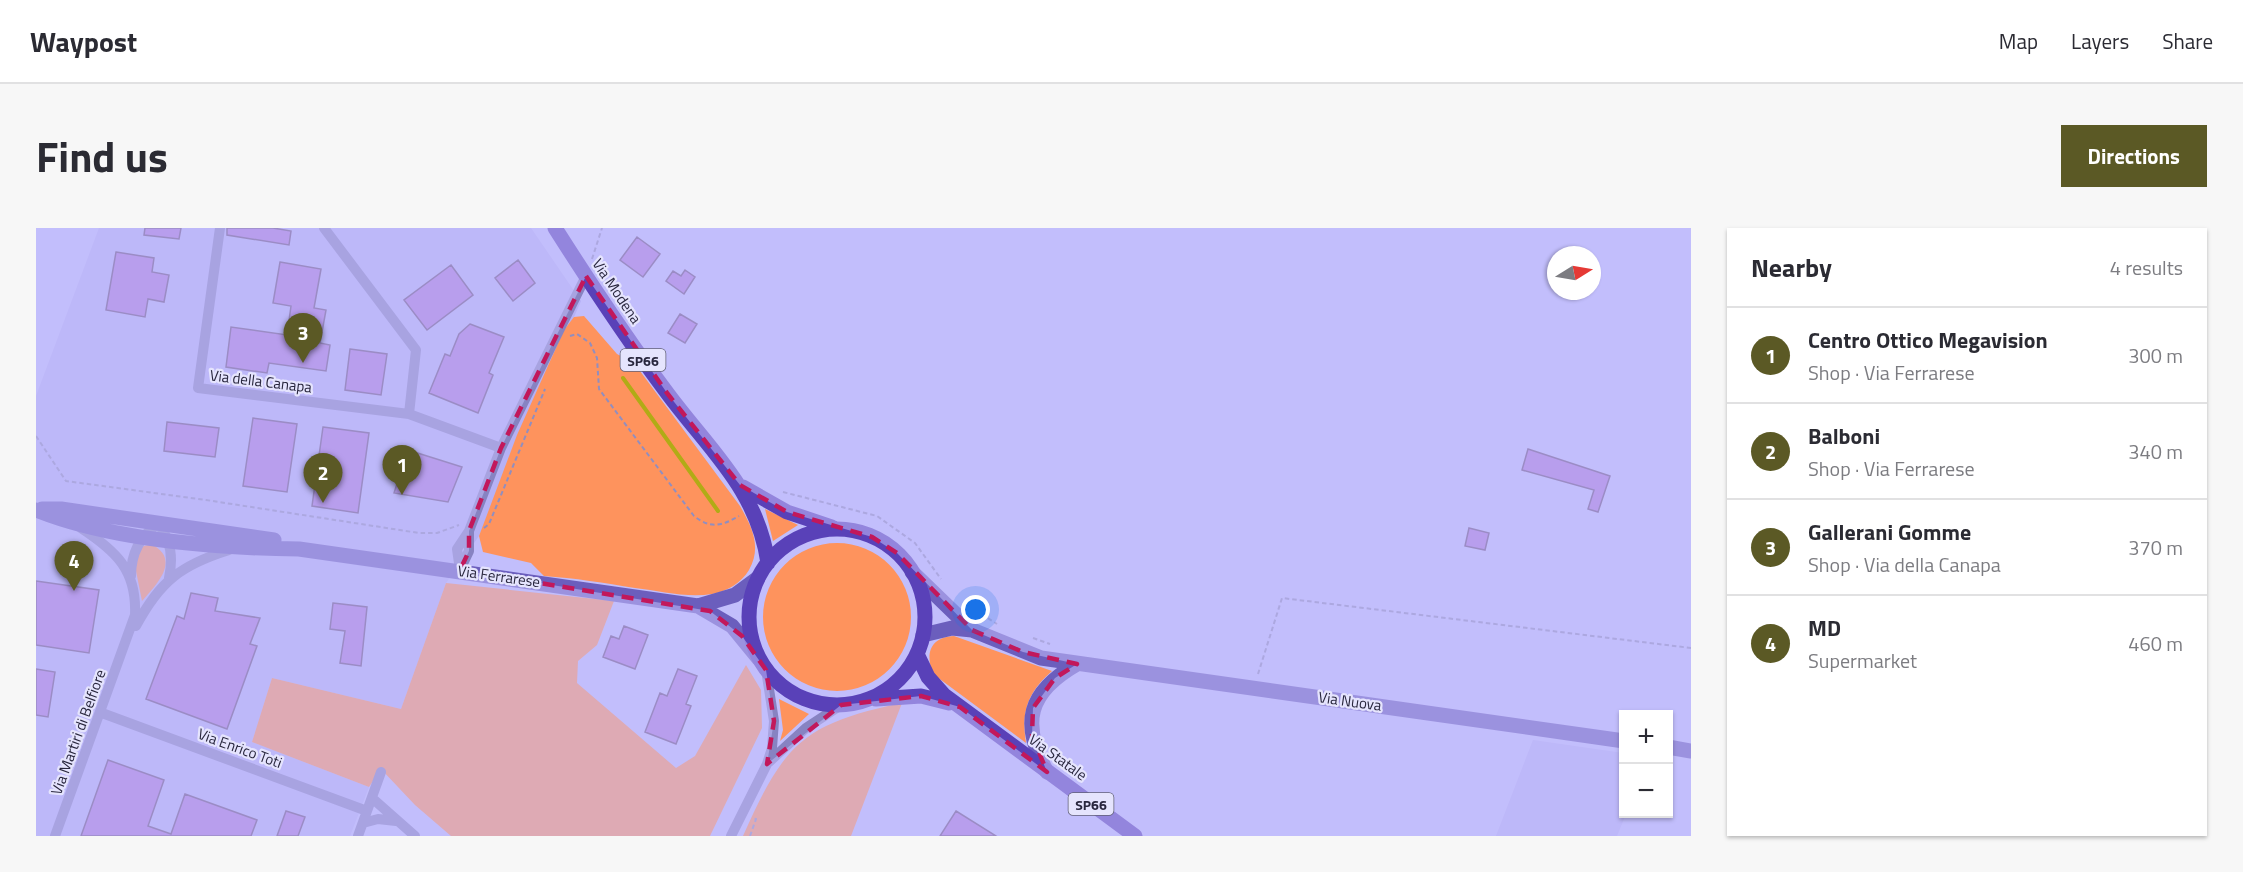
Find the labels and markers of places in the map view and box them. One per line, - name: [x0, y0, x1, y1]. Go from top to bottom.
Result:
- pin: 3: [284, 314, 322, 363]
- pin: 1: [382, 446, 422, 495]
- pin: 2: [304, 454, 342, 503]
- pin: 4: [54, 542, 93, 591]

